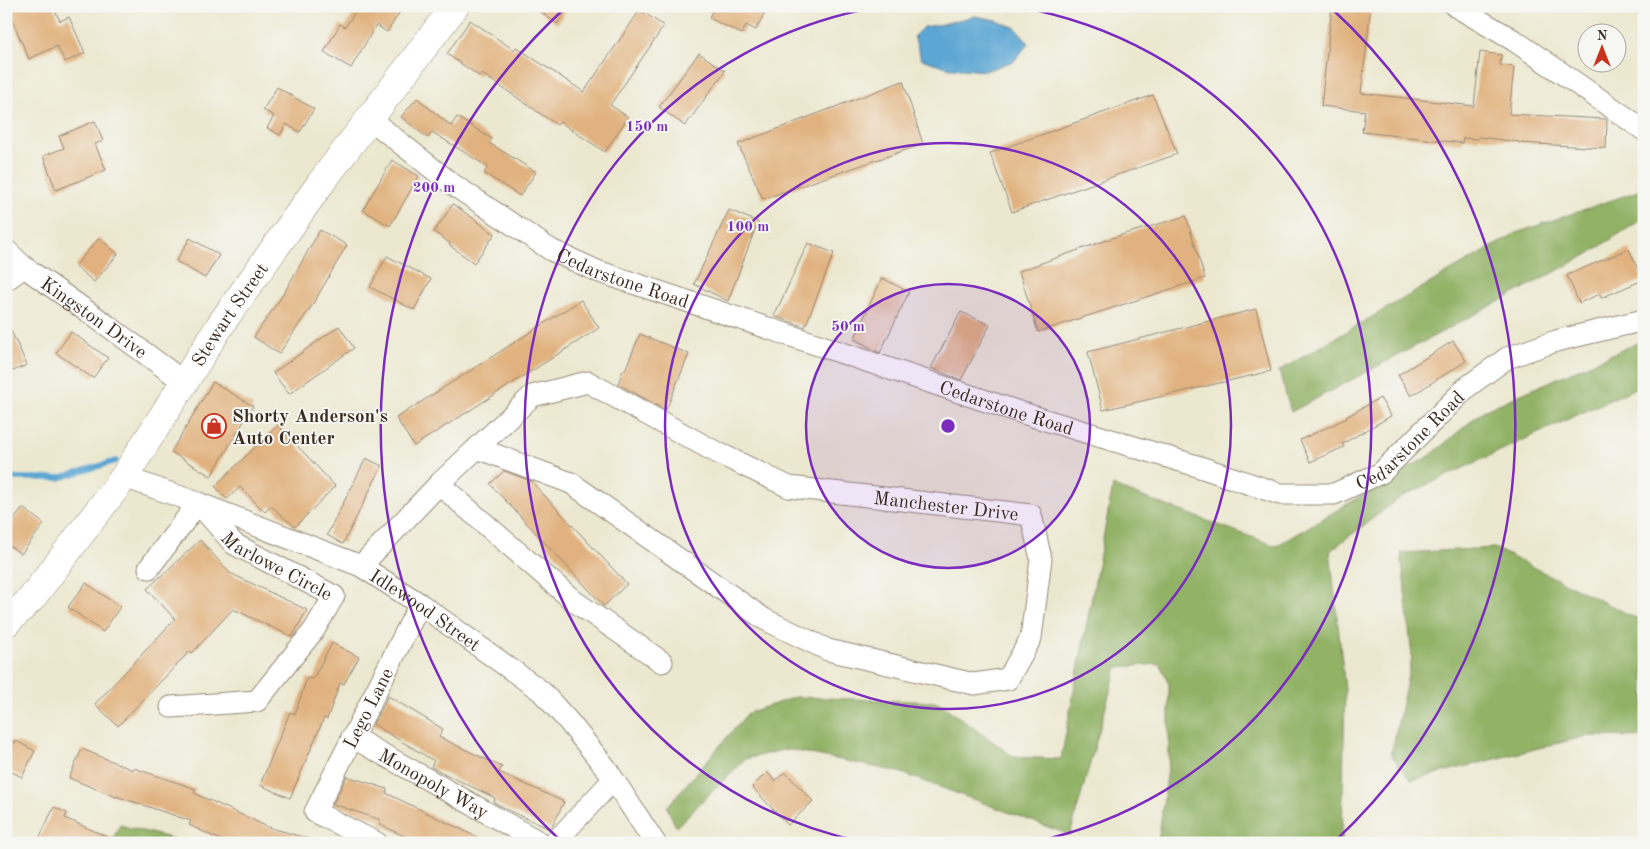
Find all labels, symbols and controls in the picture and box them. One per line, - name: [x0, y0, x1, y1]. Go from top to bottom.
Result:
- north arrow: [1578, 22, 1628, 72]
- text: N: [1597, 29, 1608, 43]
- text: 150 m: [626, 120, 668, 135]
- text: 200 m: [413, 181, 455, 196]
- text: 100 m: [727, 220, 769, 235]
- street label: Cedarstone Road: [553, 247, 691, 313]
- street label: Stewart Street: [190, 260, 273, 371]
- street label: Kingston Drive: [36, 275, 150, 363]
- text: 50 m: [831, 320, 865, 335]
- street label: Cedarstone Road: [937, 379, 1075, 440]
- street label: Cedarstone Road: [1353, 388, 1469, 495]
- place label: Shorty Anderson's Auto Center: [232, 408, 388, 449]
- shop icon: Shorty Anderson's Auto Center: [201, 413, 227, 439]
- centre of rings: [939, 417, 957, 435]
- street label: Manchester Drive: [873, 490, 1019, 525]
- street label: Marlowe Circle: [216, 529, 334, 605]
- street label: Idlewood Street: [365, 567, 483, 656]
- street label: Lego Lane: [342, 666, 398, 752]
- street label: Monopoly Way: [375, 747, 491, 823]

